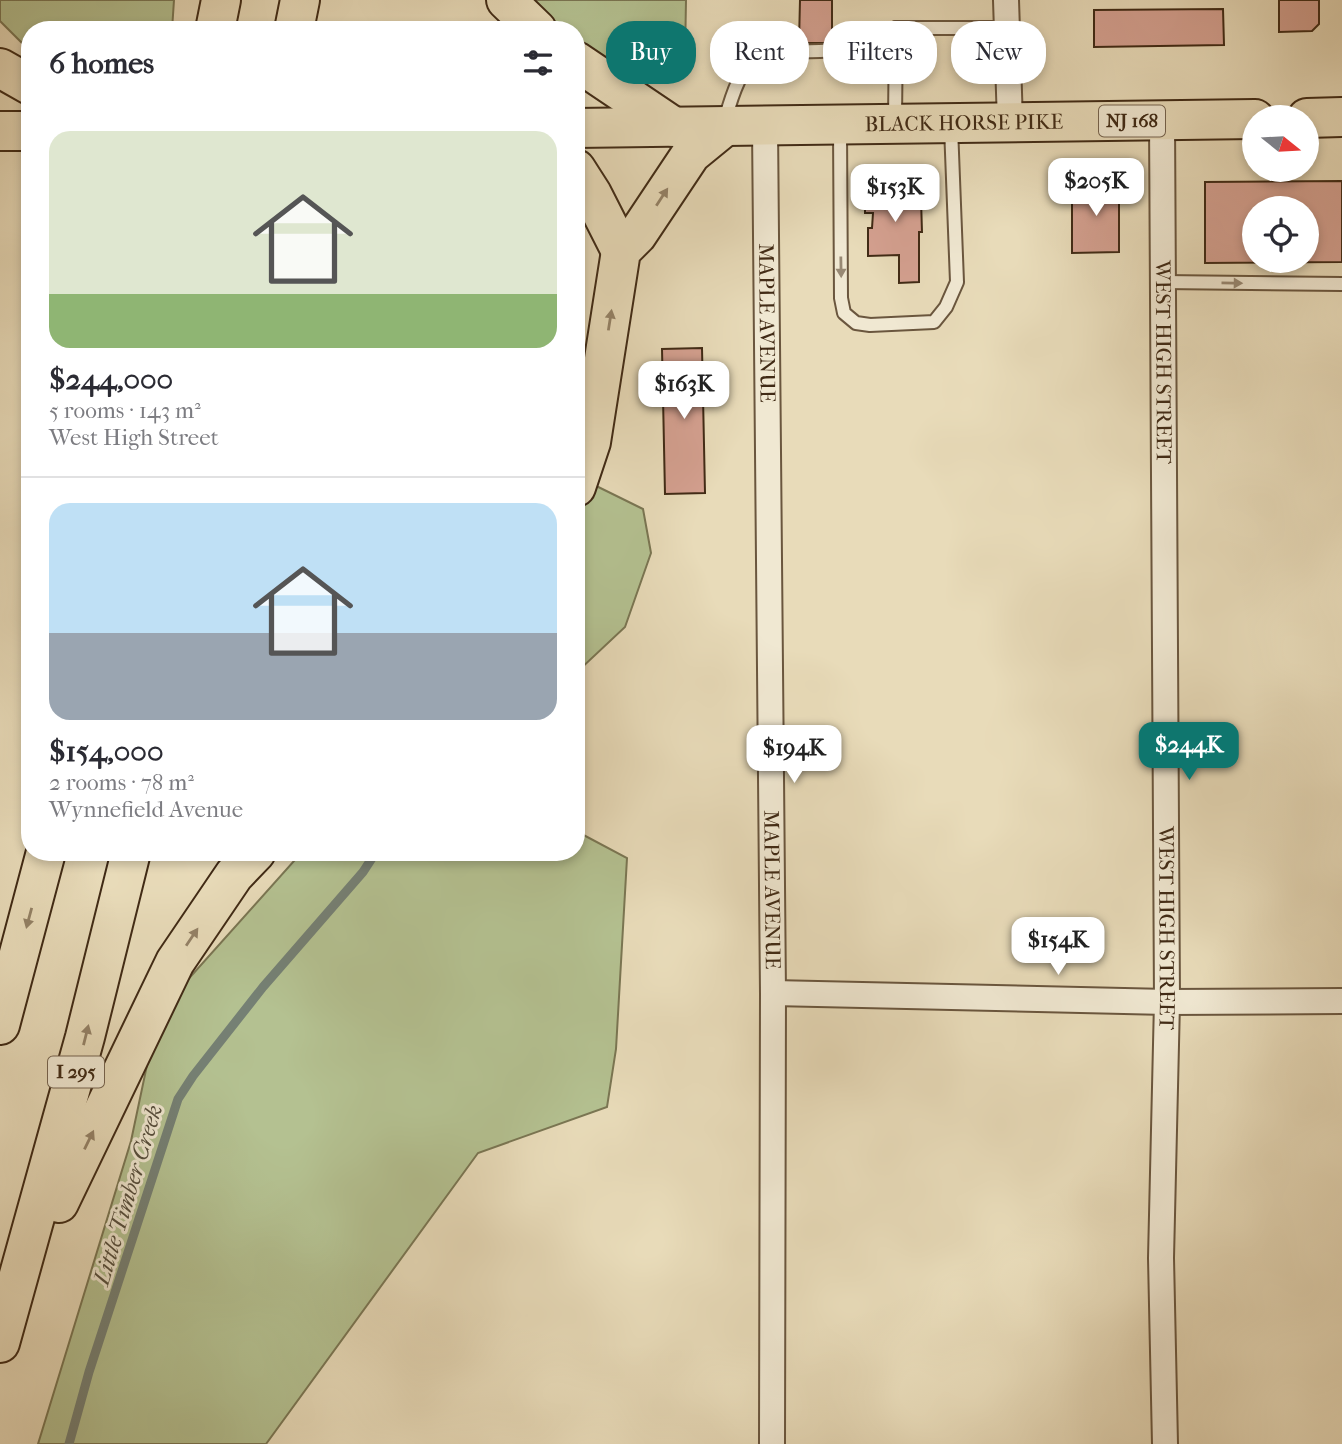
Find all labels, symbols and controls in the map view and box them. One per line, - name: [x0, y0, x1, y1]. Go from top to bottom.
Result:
- chip: Buy: [606, 21, 696, 84]
- chip: Rent: [710, 21, 809, 84]
- chip: Filters: [823, 21, 937, 84]
- chip: New: [951, 21, 1046, 84]
- icon: filters: [519, 44, 557, 82]
- text: 6 homes: [49, 46, 154, 81]
- road number: NJ 168: [1099, 105, 1165, 136]
- north arrow: [1242, 105, 1320, 182]
- map controls: [1242, 105, 1319, 273]
- street label: BLACK HORSE PIKE: [864, 110, 1064, 136]
- pin: $205K: [1047, 158, 1145, 218]
- pin: $153K: [846, 164, 944, 224]
- text: $205K: [1064, 167, 1128, 194]
- text: $153K: [867, 173, 923, 200]
- icon: home: [240, 176, 366, 302]
- one-way arrow: [655, 187, 668, 206]
- button: locate: [1242, 196, 1319, 273]
- street label: MAPLE AVENUE: [754, 243, 780, 403]
- one-way arrow: [835, 256, 847, 278]
- street label: WEST HIGH STREET: [1151, 259, 1176, 465]
- one-way arrow: [1221, 277, 1243, 289]
- one-way arrow: [605, 309, 616, 331]
- text: $244,000: [49, 362, 173, 397]
- pin: $163K: [635, 362, 733, 421]
- text: $163K: [654, 370, 714, 397]
- text: 5 rooms · 143 m²: [49, 397, 201, 424]
- text: West High Street: [49, 424, 219, 451]
- icon: home: [240, 548, 366, 674]
- pin: $244K: [1140, 722, 1238, 782]
- pin: $194K: [745, 726, 843, 785]
- text: $244K: [1155, 731, 1223, 758]
- text: $154,000: [49, 734, 163, 769]
- text: $194K: [762, 734, 826, 761]
- text: 2 rooms · 78 m²: [49, 769, 194, 796]
- text: Wynnefield Avenue: [49, 796, 243, 823]
- street label: MAPLE AVENUE: [759, 810, 785, 970]
- street label: WEST HIGH STREET: [1154, 825, 1179, 1031]
- one-way arrow: [23, 907, 34, 929]
- pin: $154K: [1009, 918, 1107, 977]
- text: $154K: [1027, 926, 1089, 953]
- one-way arrow: [185, 928, 198, 947]
- one-way arrow: [81, 1024, 92, 1046]
- road number: I 295: [48, 1056, 104, 1088]
- water label: Little Timber Creek: [87, 1102, 168, 1290]
- one-way arrow: [83, 1130, 95, 1150]

